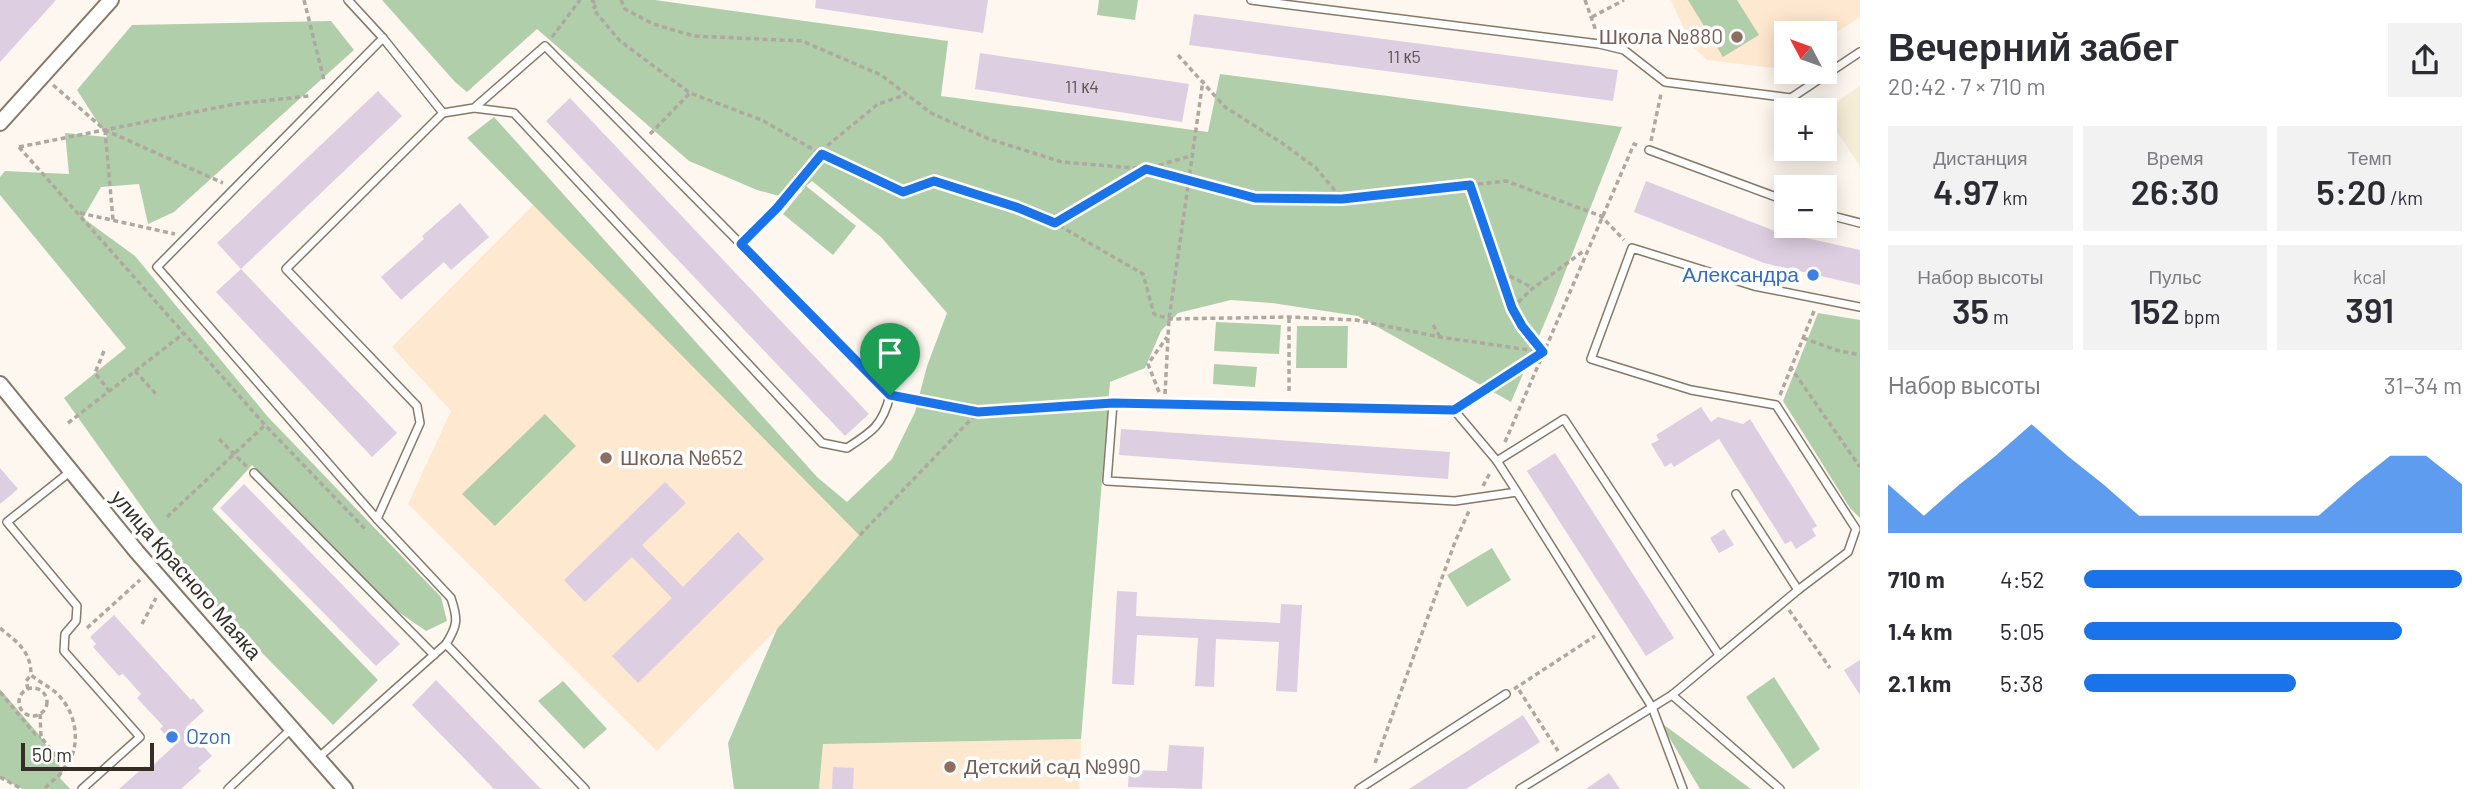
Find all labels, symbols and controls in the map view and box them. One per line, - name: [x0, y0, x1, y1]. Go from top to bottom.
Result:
- north arrow: [1774, 21, 1838, 84]
- map controls: [1774, 21, 1837, 238]
- place label: Школа №880: [1599, 23, 1723, 48]
- text: Вечерний забег: [1888, 23, 2179, 69]
- button: share: [2388, 23, 2462, 97]
- marker: Школа №880: [1729, 29, 1745, 45]
- house number: 11 к5: [1387, 45, 1421, 67]
- text: 20:42 · 7 × 710 m: [1888, 72, 2046, 100]
- house number: 11 к4: [1065, 75, 1099, 97]
- button: +: [1774, 98, 1837, 161]
- text: Дистанция: [1933, 146, 2027, 169]
- text: Время: [2146, 146, 2204, 169]
- text: Темп: [2347, 146, 2392, 169]
- text: 4.97: [1933, 170, 1999, 212]
- text: 26:30: [2131, 170, 2219, 212]
- text: 5:20: [2316, 170, 2386, 212]
- button: −: [1774, 175, 1837, 238]
- text: km: [1999, 186, 2028, 209]
- text: /km: [2386, 186, 2423, 209]
- place label: Александра: [1682, 261, 1799, 286]
- text: Набор высоты: [1917, 265, 2043, 288]
- text: Пульс: [2148, 265, 2202, 288]
- text: kcal: [2353, 265, 2386, 288]
- marker: Александра: [1805, 267, 1821, 283]
- text: 391: [2345, 288, 2394, 330]
- text: 35: [1952, 289, 1989, 331]
- text: 152: [2130, 289, 2180, 331]
- text: m: [1989, 305, 2009, 328]
- text: bpm: [2180, 305, 2220, 328]
- pin: [860, 323, 920, 395]
- icon: arrive: [871, 334, 909, 372]
- text: Набор высоты: [1888, 371, 2041, 399]
- text: 31–34 m: [2384, 371, 2462, 399]
- place label: Школа №652: [620, 444, 743, 469]
- marker: Школа №652: [598, 450, 614, 466]
- street label: улица Красного Маяка: [107, 484, 268, 664]
- text: 710 m: [1888, 565, 1945, 593]
- text: 4:52: [2000, 565, 2045, 593]
- text: 1.4 km: [1888, 617, 1952, 645]
- text: 5:05: [2000, 617, 2044, 645]
- text: 2.1 km: [1888, 669, 1951, 697]
- text: 5:38: [2000, 669, 2043, 697]
- place label: Ozon: [186, 723, 231, 748]
- marker: Ozon: [164, 729, 180, 745]
- scale bar: [21, 740, 154, 772]
- text: 50 m: [32, 743, 72, 766]
- place label: Детский сад №990: [964, 753, 1141, 778]
- marker: Детский сад №990: [942, 759, 958, 775]

